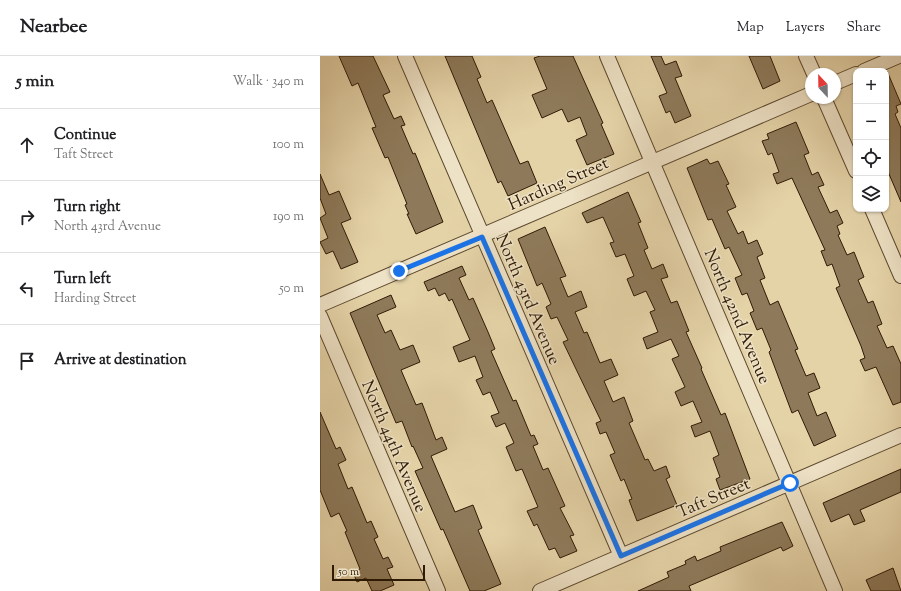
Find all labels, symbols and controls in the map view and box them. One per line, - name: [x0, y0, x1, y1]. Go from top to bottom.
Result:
- text: Nearbee: [20, 14, 87, 41]
- text: Map: [737, 18, 764, 38]
- text: Layers: [786, 18, 824, 38]
- text: Share: [846, 18, 881, 38]
- north arrow: [805, 68, 841, 104]
- map controls: [853, 68, 889, 212]
- button: +: [853, 68, 889, 104]
- text: 5 min: [16, 70, 54, 94]
- text: Walk · 340 m: [233, 73, 304, 91]
- button: −: [853, 104, 889, 140]
- text: Continue: [54, 125, 116, 146]
- icon: ahead: [16, 134, 38, 156]
- text: 100 m: [272, 136, 304, 154]
- button: locate: [853, 140, 889, 176]
- text: Taft Street: [54, 146, 113, 164]
- street label: Harding Street: [505, 152, 613, 218]
- button: layers: [853, 176, 889, 212]
- text: Turn right: [54, 197, 120, 218]
- icon: right: [16, 206, 38, 228]
- text: 190 m: [273, 208, 304, 226]
- text: North 43rd Avenue: [54, 218, 161, 236]
- street label: North 43rd Avenue: [489, 231, 566, 369]
- street label: North 42nd Avenue: [697, 245, 776, 388]
- route end: [390, 262, 408, 280]
- text: Turn left: [54, 269, 111, 290]
- icon: left: [16, 278, 38, 300]
- text: 50 m: [279, 280, 304, 298]
- text: Harding Street: [54, 290, 136, 308]
- icon: arrive: [16, 350, 38, 372]
- text: Arrive at destination: [54, 350, 187, 371]
- street label: North 44th Avenue: [354, 377, 432, 517]
- street label: Taft Street: [673, 473, 754, 525]
- route start: [781, 474, 799, 492]
- scale bar: [332, 563, 425, 582]
- text: 50 m: [338, 564, 359, 580]

